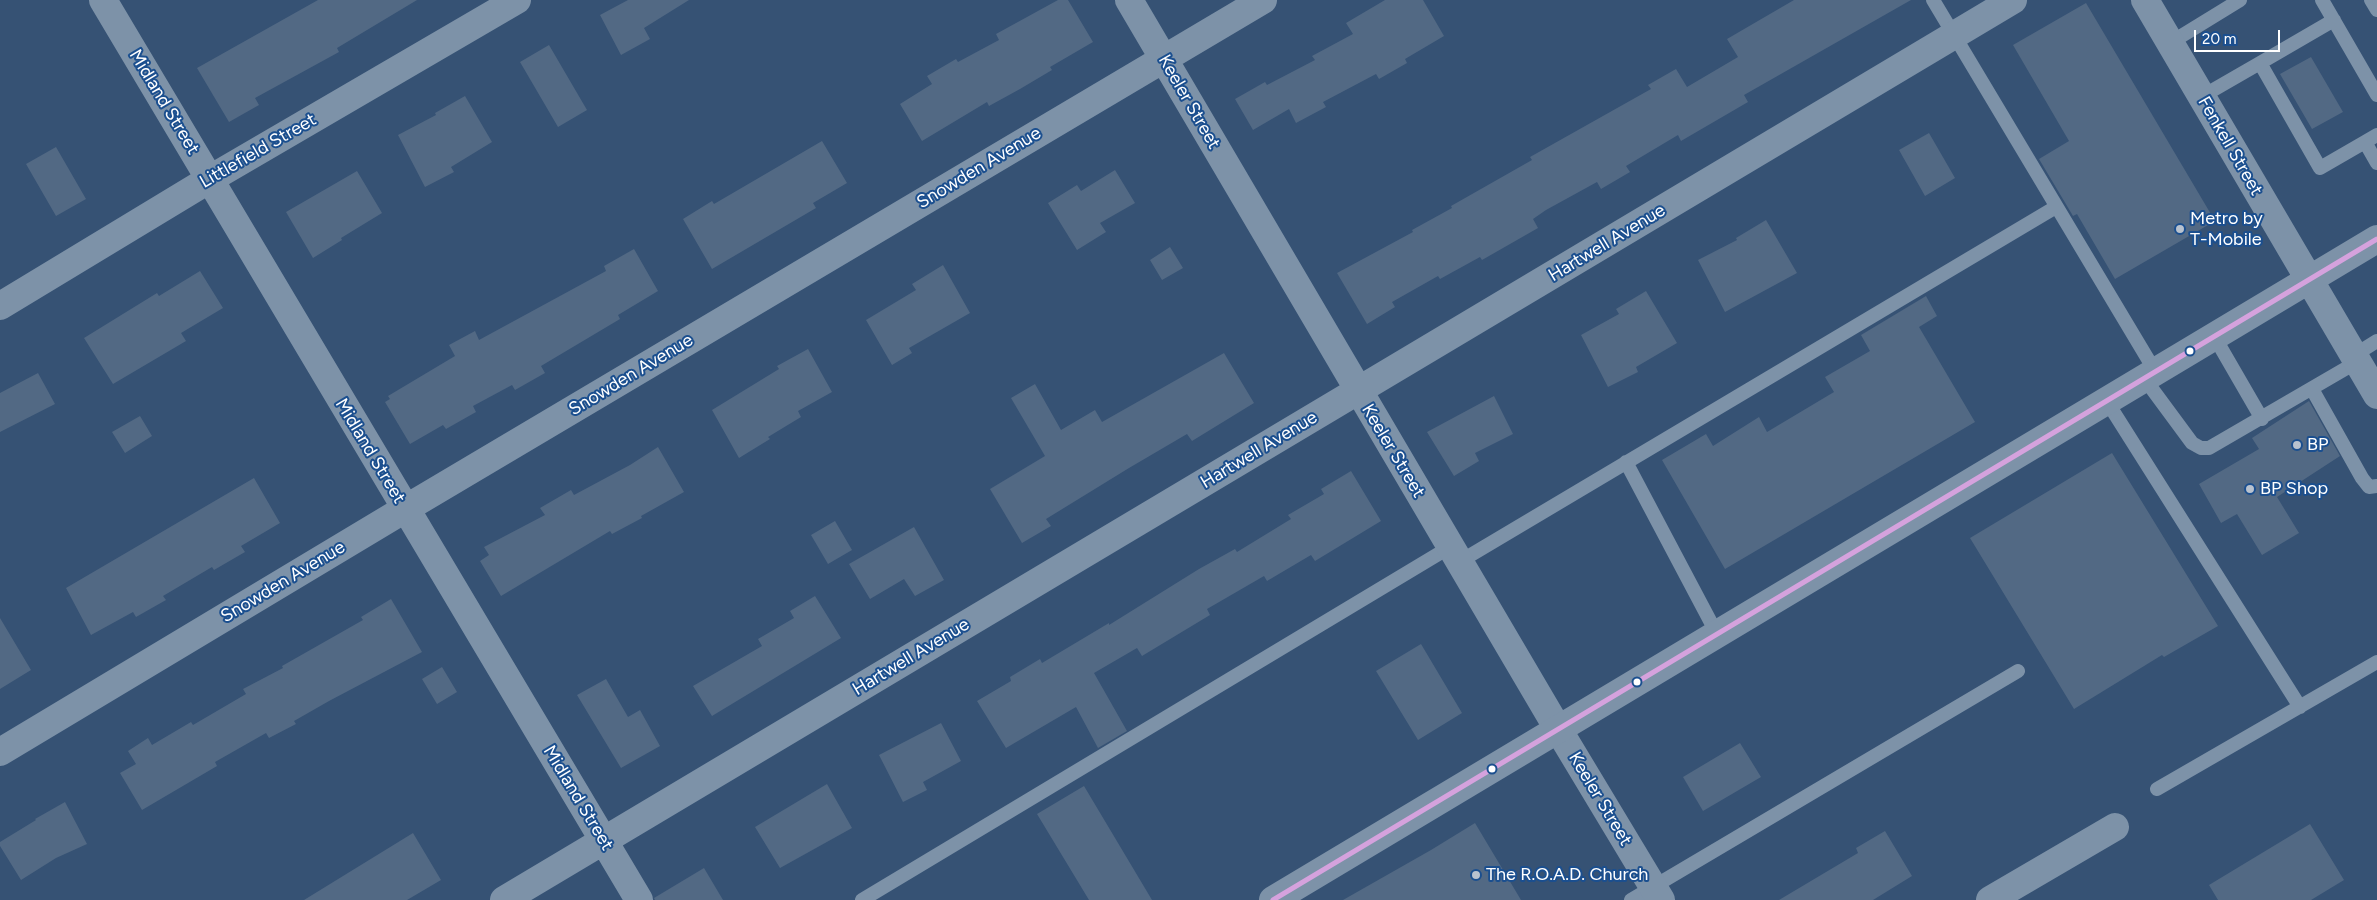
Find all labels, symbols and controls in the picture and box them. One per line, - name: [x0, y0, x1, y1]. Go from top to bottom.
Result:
- scale bar: [2197, 20, 2283, 52]
- text: 20 m: [2202, 30, 2236, 48]
- street label: Midland Street: [124, 46, 204, 158]
- street label: Keeler Street: [1153, 51, 1225, 153]
- street label: Fenkell Street: [2193, 93, 2267, 199]
- street label: Littlefield Street: [196, 109, 320, 193]
- street label: Snowden Avenue: [913, 122, 1045, 214]
- street label: Hartwell Avenue: [1545, 200, 1669, 286]
- place label: Metro by T-Mobile: [2190, 208, 2263, 250]
- marker: Metro by T-Mobile: [2174, 223, 2186, 235]
- street label: Snowden Avenue: [565, 329, 697, 421]
- unlabelled marker: [2185, 346, 2195, 356]
- street label: Midland Street: [330, 395, 410, 507]
- street label: Keeler Street: [1357, 400, 1429, 502]
- street label: Hartwell Avenue: [1197, 407, 1321, 493]
- place label: BP: [2307, 434, 2328, 456]
- marker: BP: [2291, 439, 2303, 451]
- place label: BP Shop: [2260, 478, 2328, 500]
- marker: BP Shop: [2244, 483, 2256, 495]
- street label: Snowden Avenue: [217, 536, 349, 628]
- street label: Hartwell Avenue: [849, 614, 973, 700]
- unlabelled marker: [1632, 677, 1642, 687]
- street label: Midland Street: [538, 742, 618, 854]
- street label: Keeler Street: [1564, 748, 1636, 850]
- unlabelled marker: [1487, 764, 1497, 774]
- place label: The R.O.A.D. Church: [1486, 864, 1648, 886]
- marker: The R.O.A.D. Church: [1470, 869, 1482, 881]

